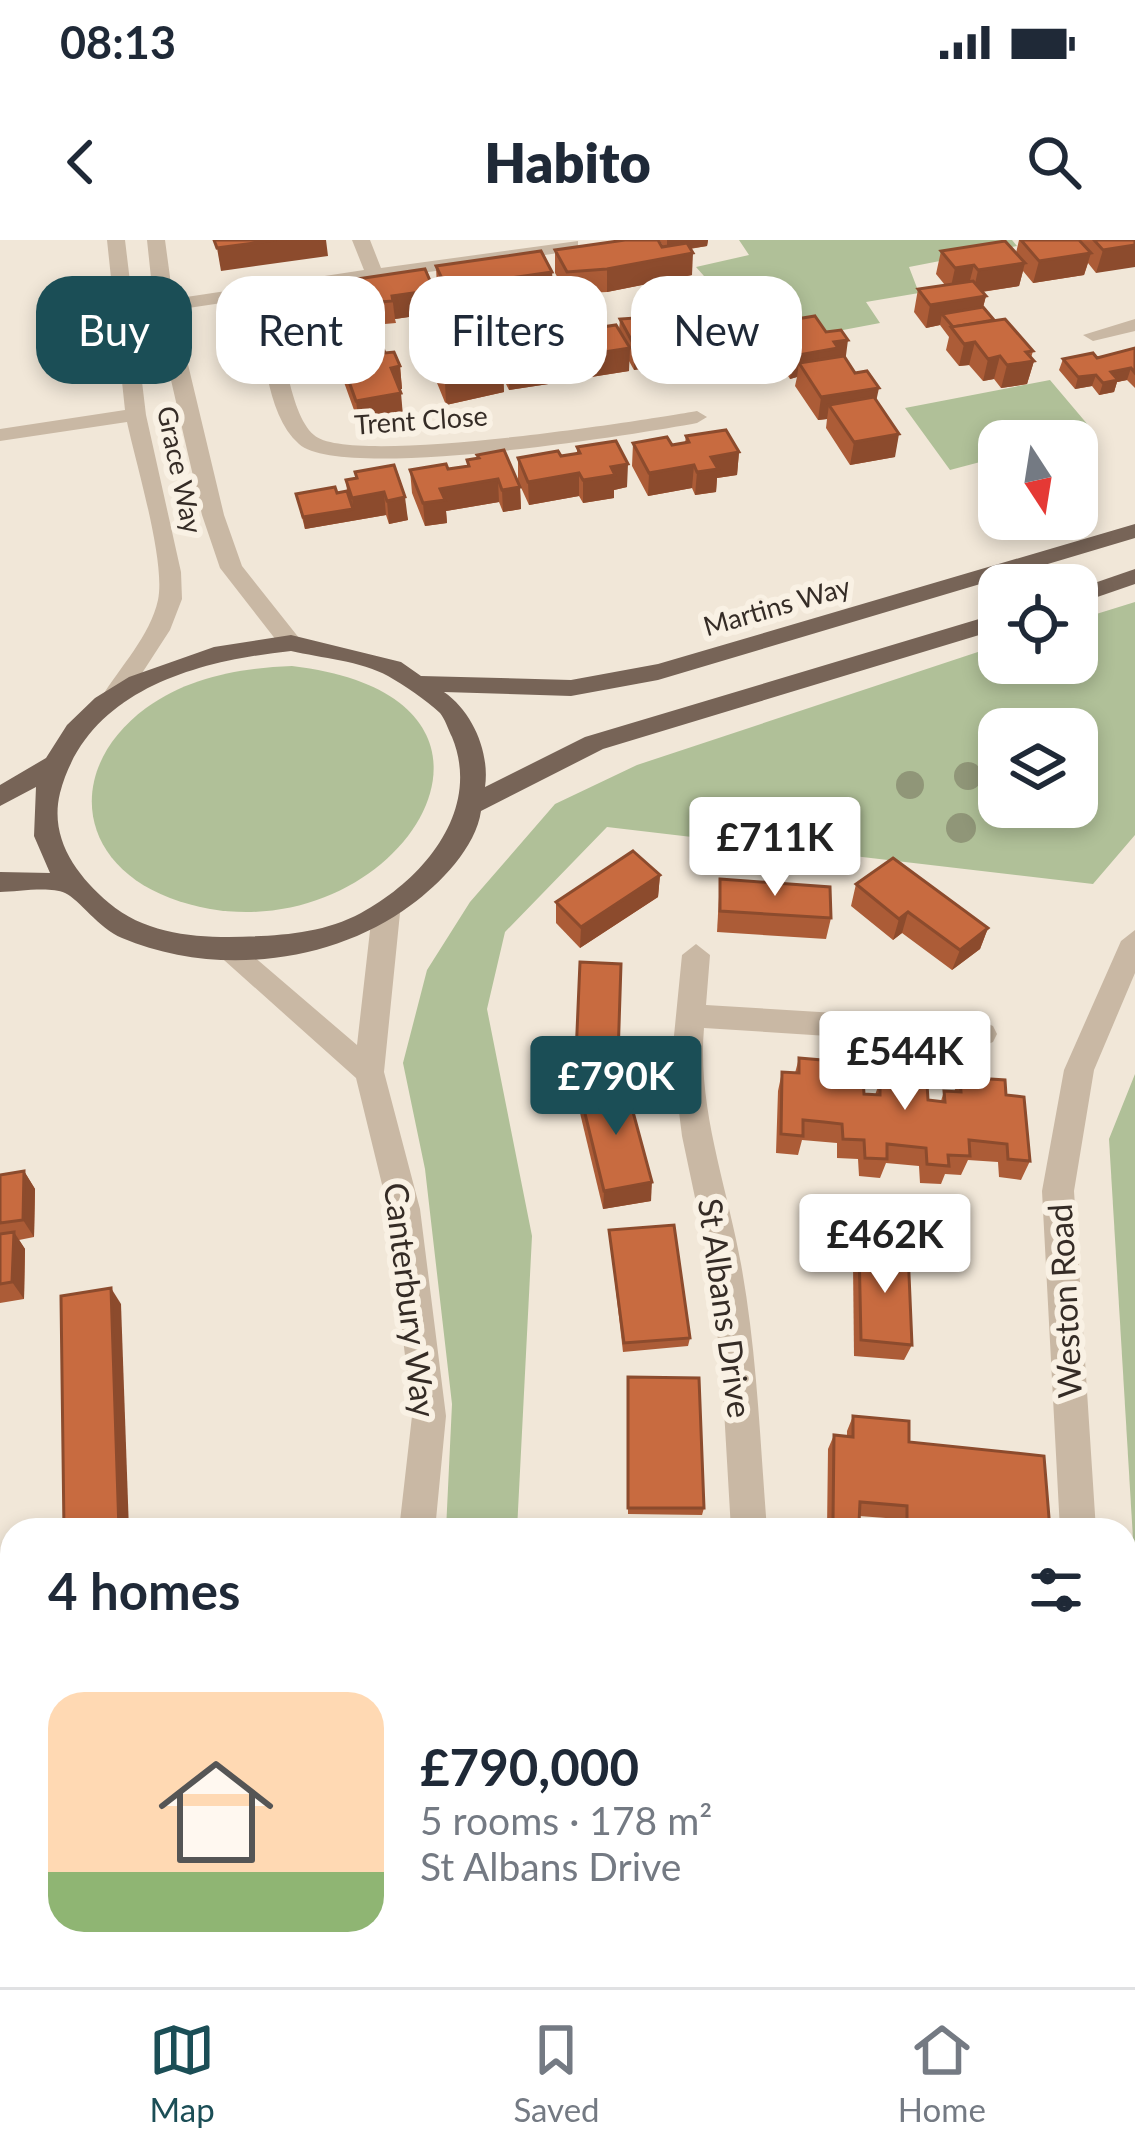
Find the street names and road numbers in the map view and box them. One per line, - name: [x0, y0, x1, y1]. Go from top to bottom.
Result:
- street label: Trent Close: [353, 398, 489, 441]
- street label: Grace Way: [151, 403, 210, 536]
- street label: Martins Way: [699, 569, 854, 642]
- street label: Canterbury Way: [377, 1180, 445, 1420]
- street label: St Albans Drive: [691, 1196, 761, 1420]
- street label: Weston Road: [1039, 1203, 1089, 1399]

